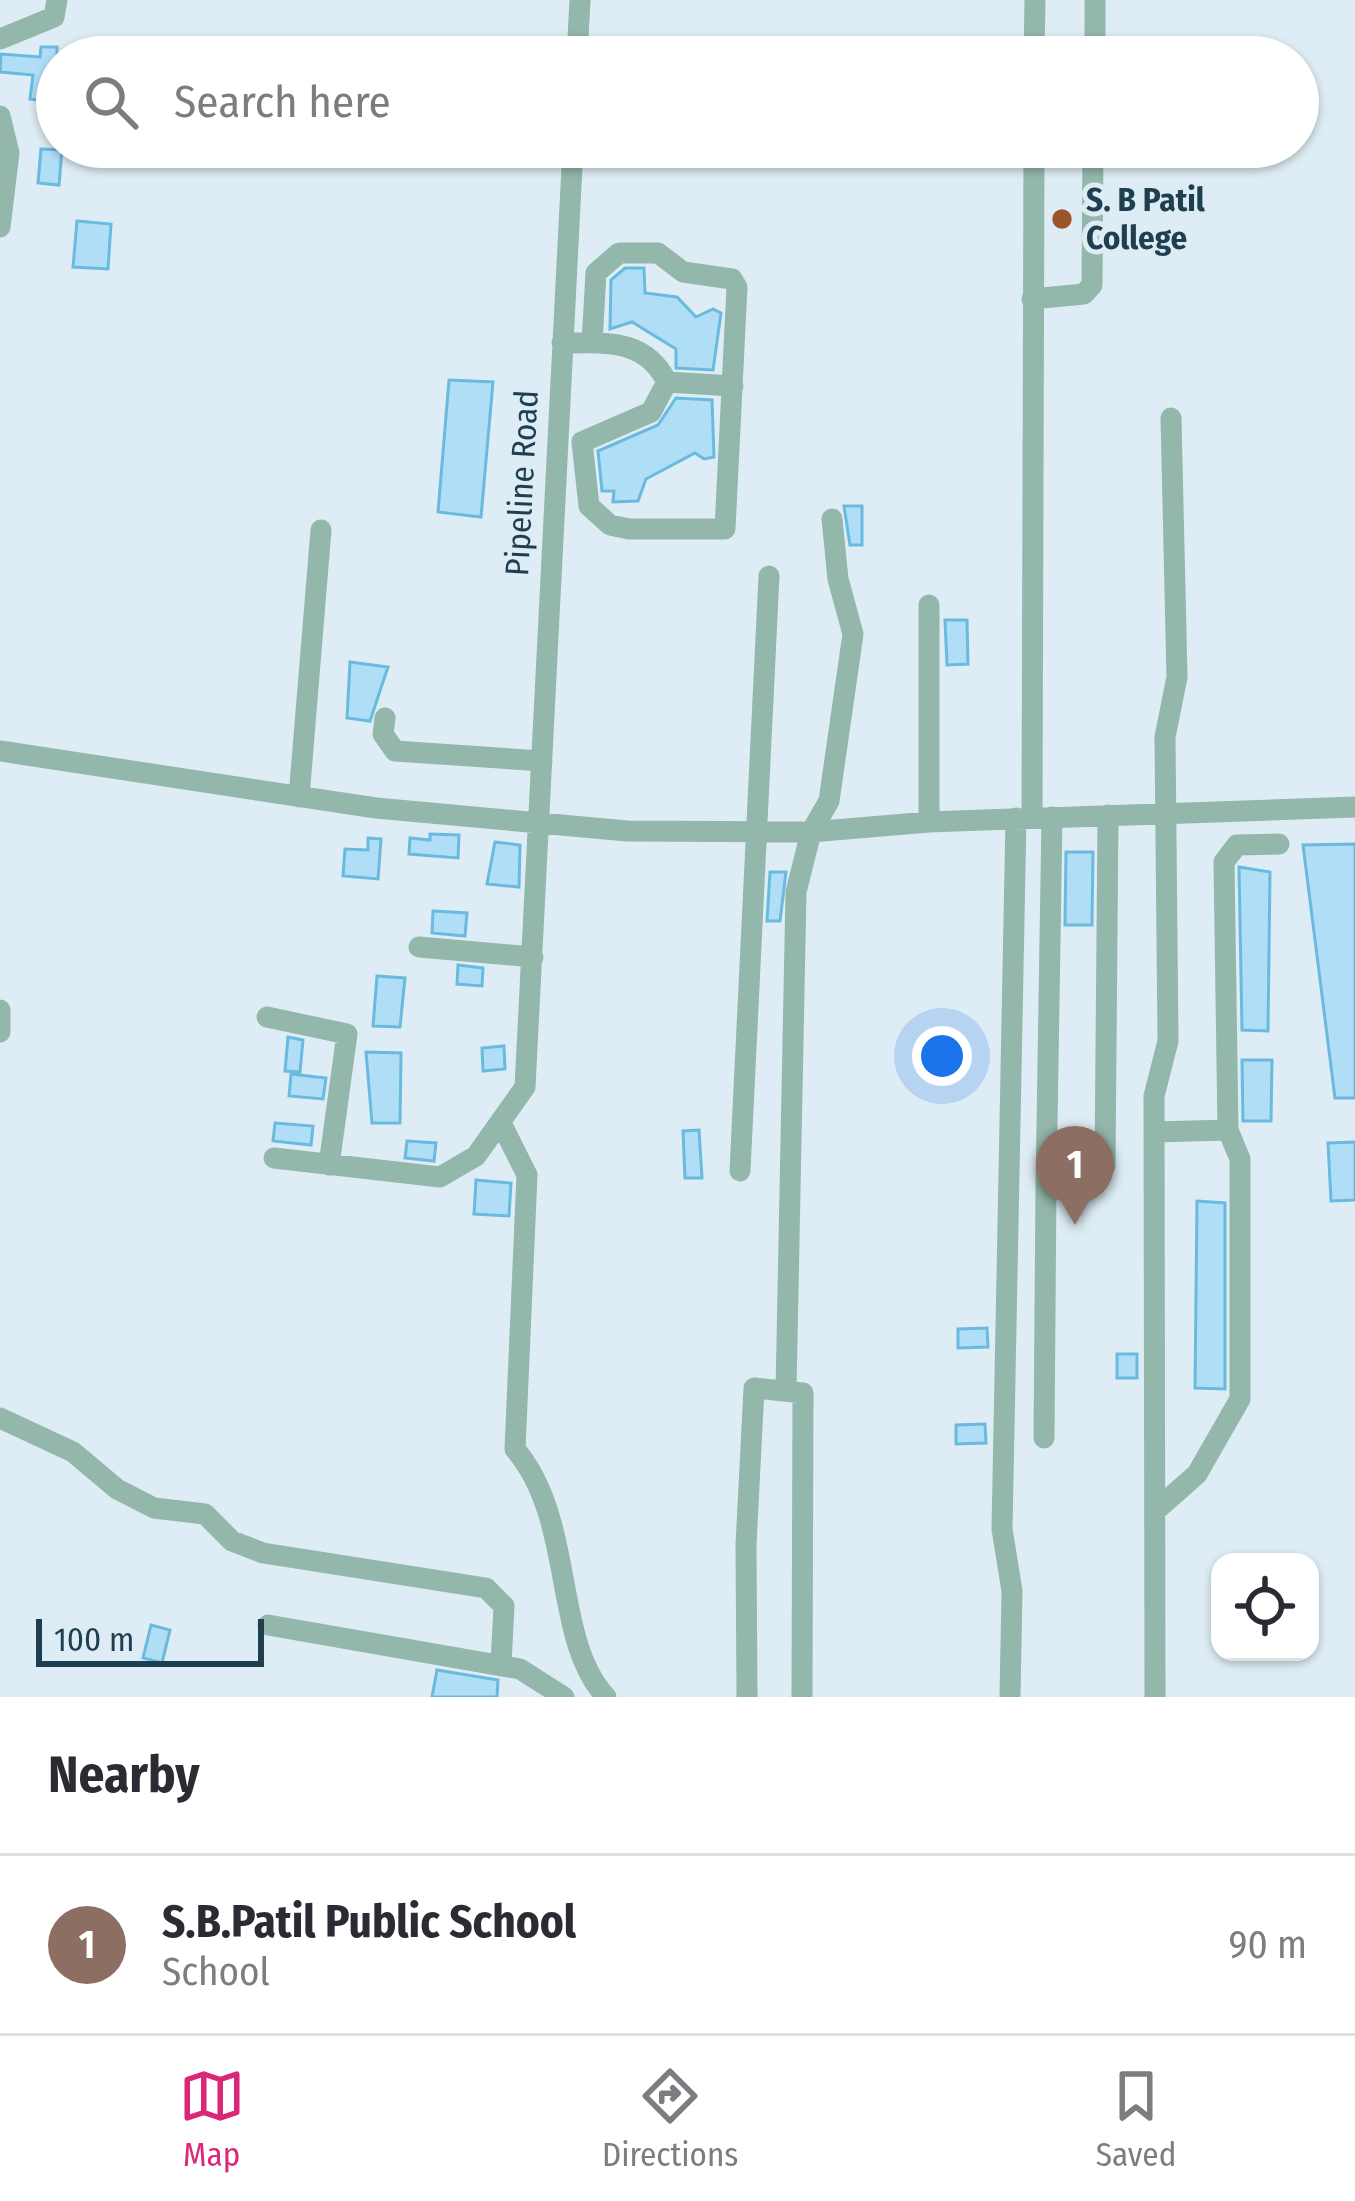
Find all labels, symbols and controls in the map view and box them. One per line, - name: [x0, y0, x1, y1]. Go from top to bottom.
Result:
- search box: [36, 36, 1319, 168]
- icon: search: [78, 69, 144, 135]
- text: Search here: [174, 75, 391, 129]
- place label: S. B Patil College: [1086, 180, 1206, 258]
- marker: S. B Patil College: [1049, 206, 1075, 232]
- street label: Pipeline Road: [497, 389, 547, 577]
- your location: [912, 1026, 972, 1086]
- pin: 1: [1036, 1126, 1114, 1225]
- map controls: [1211, 1553, 1319, 1661]
- button: locate: [1211, 1553, 1319, 1661]
- scale bar: [36, 1613, 264, 1666]
- text: 100 m: [54, 1620, 134, 1660]
- text: Nearby: [48, 1744, 200, 1806]
- text: S.B.Patil Public School: [162, 1895, 576, 1949]
- text: 1: [79, 1922, 95, 1968]
- text: 90 m: [1229, 1922, 1307, 1968]
- text: School: [162, 1949, 270, 1995]
- tab: Map: [179, 2063, 245, 2175]
- tab: Directions: [602, 2063, 738, 2175]
- tab: Saved: [1096, 2063, 1176, 2175]

